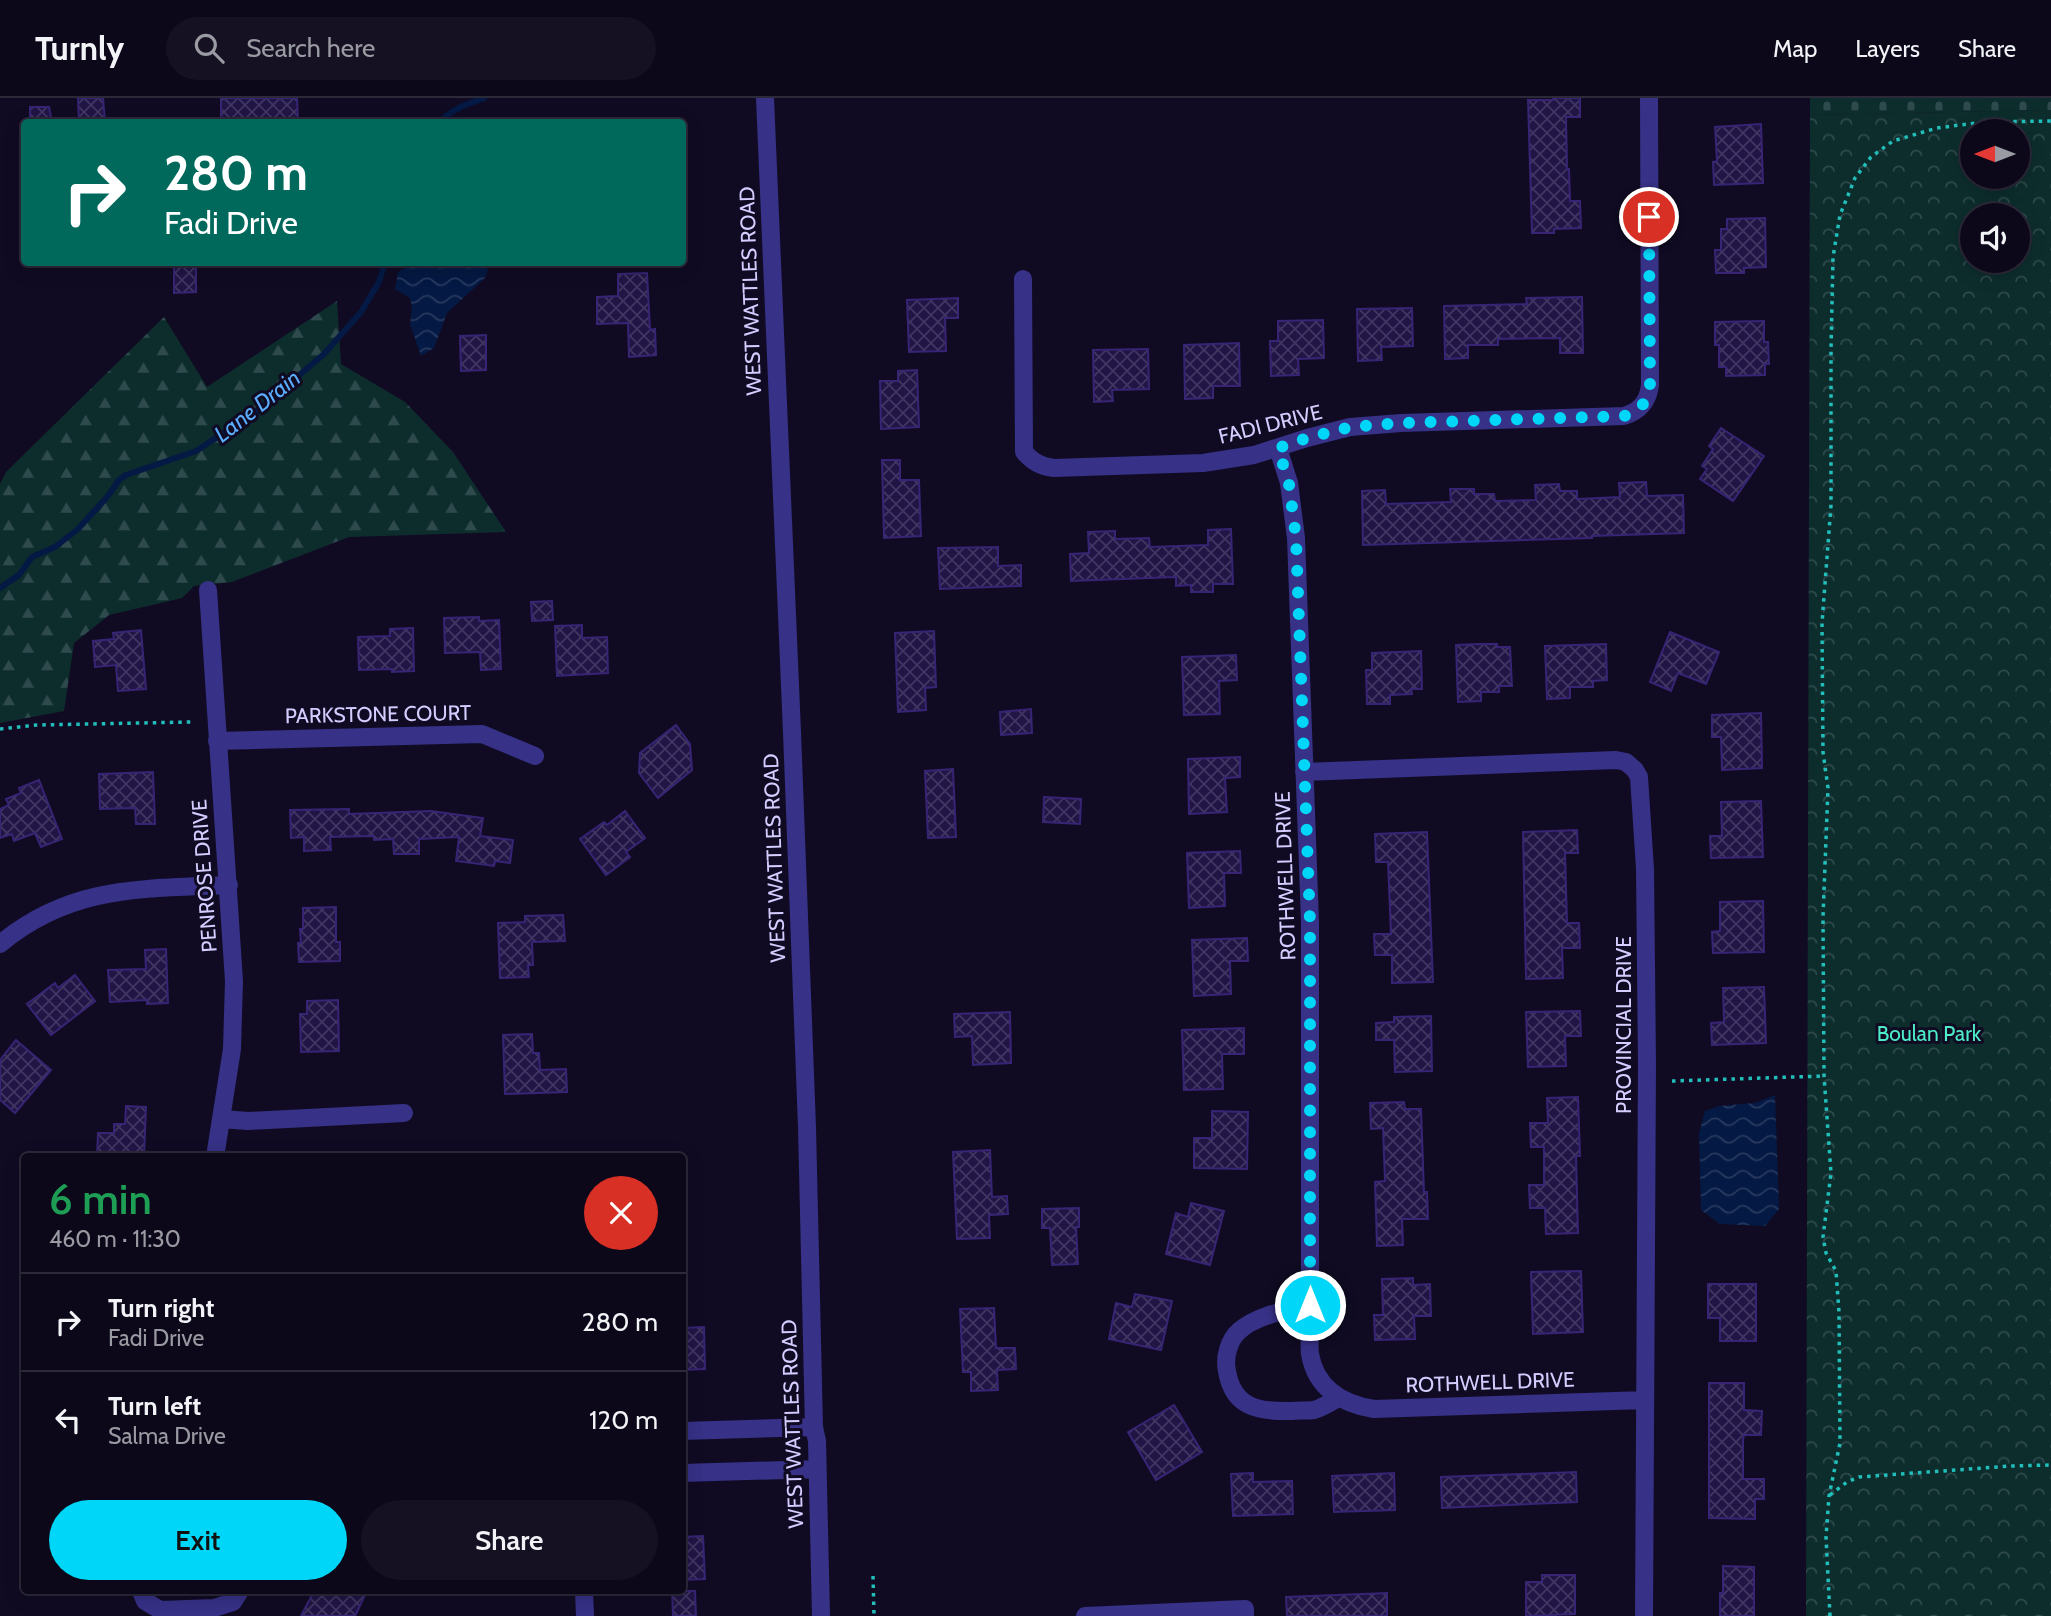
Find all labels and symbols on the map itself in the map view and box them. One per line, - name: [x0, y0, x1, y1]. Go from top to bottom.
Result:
- north arrow: [1960, 119, 2030, 189]
- street label: WEST WATTLES ROAD: [734, 186, 766, 396]
- pin: [1619, 187, 1679, 247]
- water label: Lane Drain: [208, 364, 306, 448]
- street label: FADI DRIVE: [1216, 399, 1324, 449]
- street label: PARKSTONE COURT: [285, 700, 471, 728]
- street label: WEST WATTLES ROAD: [758, 753, 790, 963]
- street label: ROTHWELL DRIVE: [1270, 791, 1300, 961]
- street label: PENROSE DRIVE: [186, 799, 222, 953]
- street label: PROVINCIAL DRIVE: [1611, 936, 1636, 1114]
- park label: Boulan Park: [1877, 1021, 1982, 1046]
- position arrow: [1273, 1268, 1347, 1342]
- street label: WEST WATTLES ROAD: [776, 1319, 808, 1529]
- street label: ROTHWELL DRIVE: [1405, 1367, 1575, 1397]

